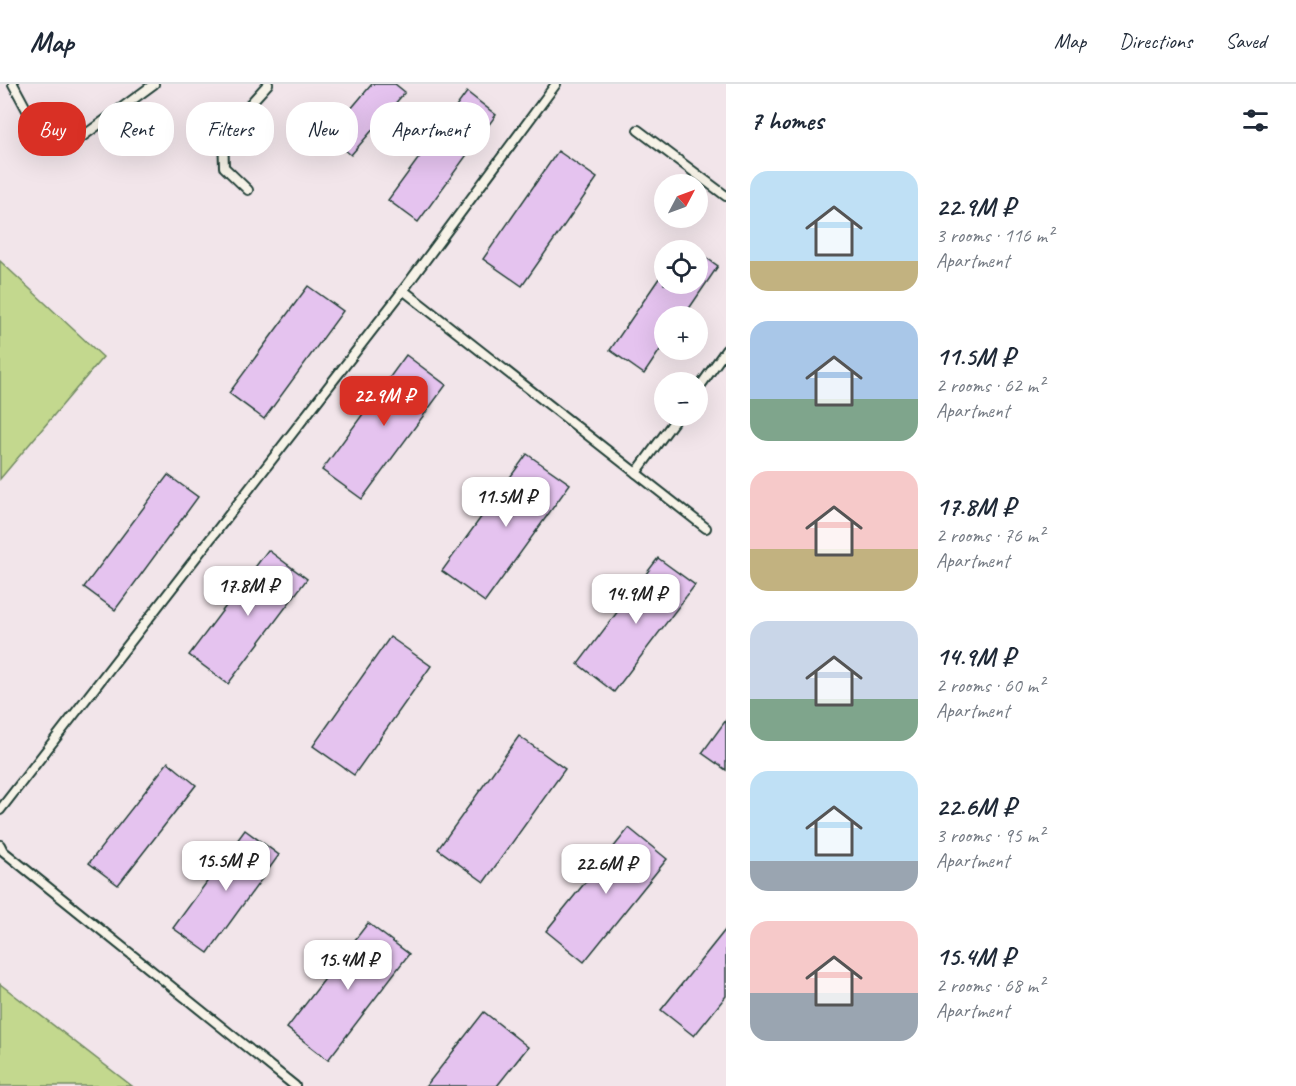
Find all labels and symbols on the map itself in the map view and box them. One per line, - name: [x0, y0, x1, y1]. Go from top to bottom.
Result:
- north arrow: [654, 174, 708, 228]
- pin: 22.9M ₽: [329, 376, 439, 427]
- pin: 11.5M ₽: [451, 477, 561, 528]
- pin: 17.8M ₽: [193, 566, 303, 617]
- pin: 14.9M ₽: [581, 574, 691, 625]
- pin: 15.5M ₽: [171, 841, 281, 892]
- pin: 22.6M ₽: [551, 844, 661, 895]
- pin: 15.4M ₽: [293, 940, 403, 991]

